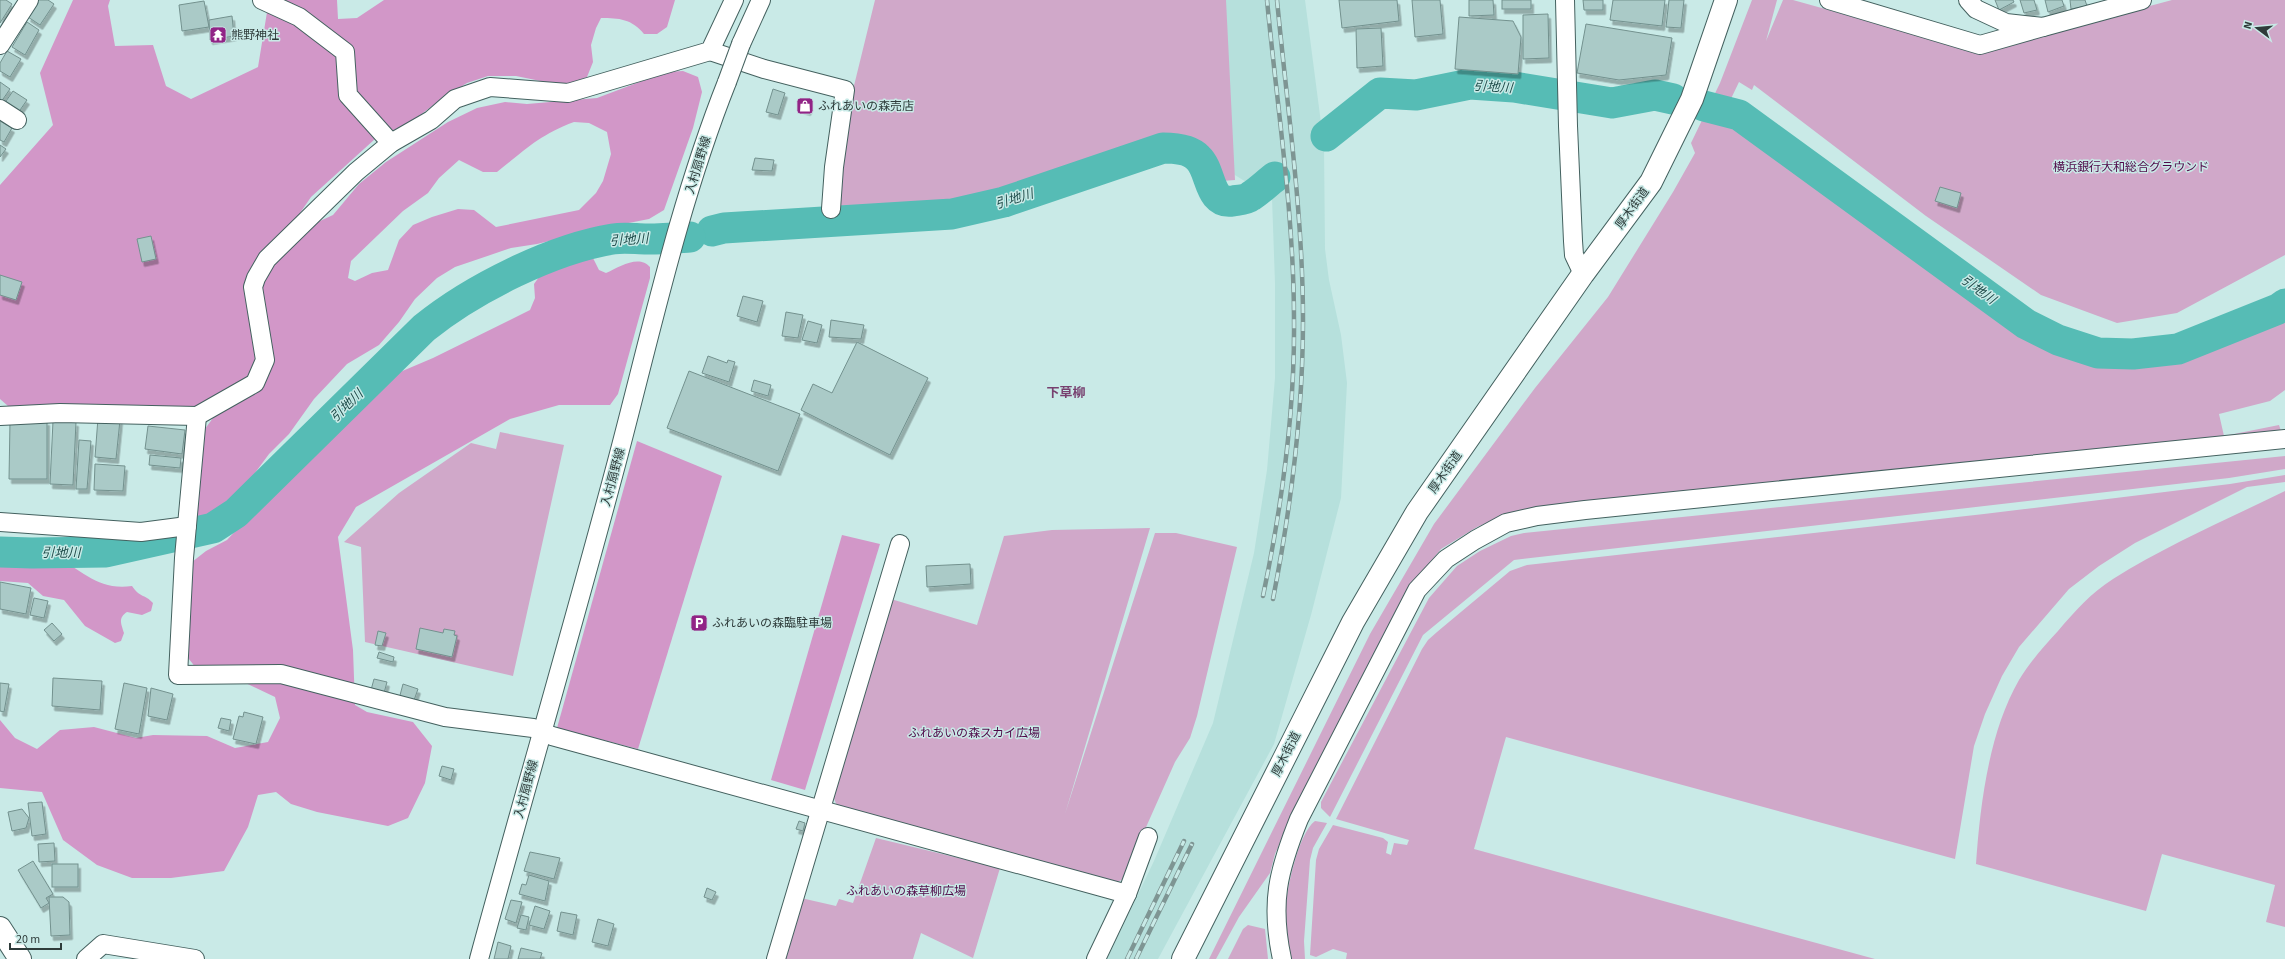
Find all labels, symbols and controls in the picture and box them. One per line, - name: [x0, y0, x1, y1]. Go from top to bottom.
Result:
- north arrow: [2237, 8, 2277, 48]
- text: N: [2240, 20, 2256, 31]
- temple icon: 熊野神社: [208, 25, 228, 45]
- place label: 熊野神社: [231, 27, 279, 44]
- water label: 引地川: [1473, 77, 1515, 97]
- shop icon: ふれあいの森売店: [795, 96, 815, 116]
- place label: ふれあいの森売店: [818, 98, 914, 115]
- street label: 入村扇野線: [682, 134, 715, 196]
- park label: 横浜銀行大和総合グラウンド: [2053, 159, 2209, 176]
- water label: 引地川: [993, 184, 1037, 213]
- street label: 厚木街道: [1611, 184, 1653, 233]
- water label: 引地川: [609, 230, 651, 250]
- water label: 引地川: [1957, 271, 2001, 310]
- water label: 引地川: [326, 384, 368, 426]
- district label: 下草柳: [1046, 384, 1086, 402]
- street label: 入村扇野線: [598, 446, 629, 508]
- street label: 厚木街道: [1425, 448, 1466, 497]
- water label: 引地川: [41, 544, 82, 562]
- parking icon: ふれあいの森臨駐車場: [689, 613, 709, 633]
- place label: ふれあいの森臨駐車場: [712, 615, 832, 632]
- park label: ふれあいの森スカイ広場: [908, 725, 1040, 742]
- street label: 厚木街道: [1268, 729, 1305, 779]
- street label: 入村扇野線: [511, 758, 542, 820]
- park label: ふれあいの森草柳広場: [846, 883, 966, 900]
- scale bar: [10, 925, 61, 951]
- text: 20 m: [16, 931, 40, 948]

